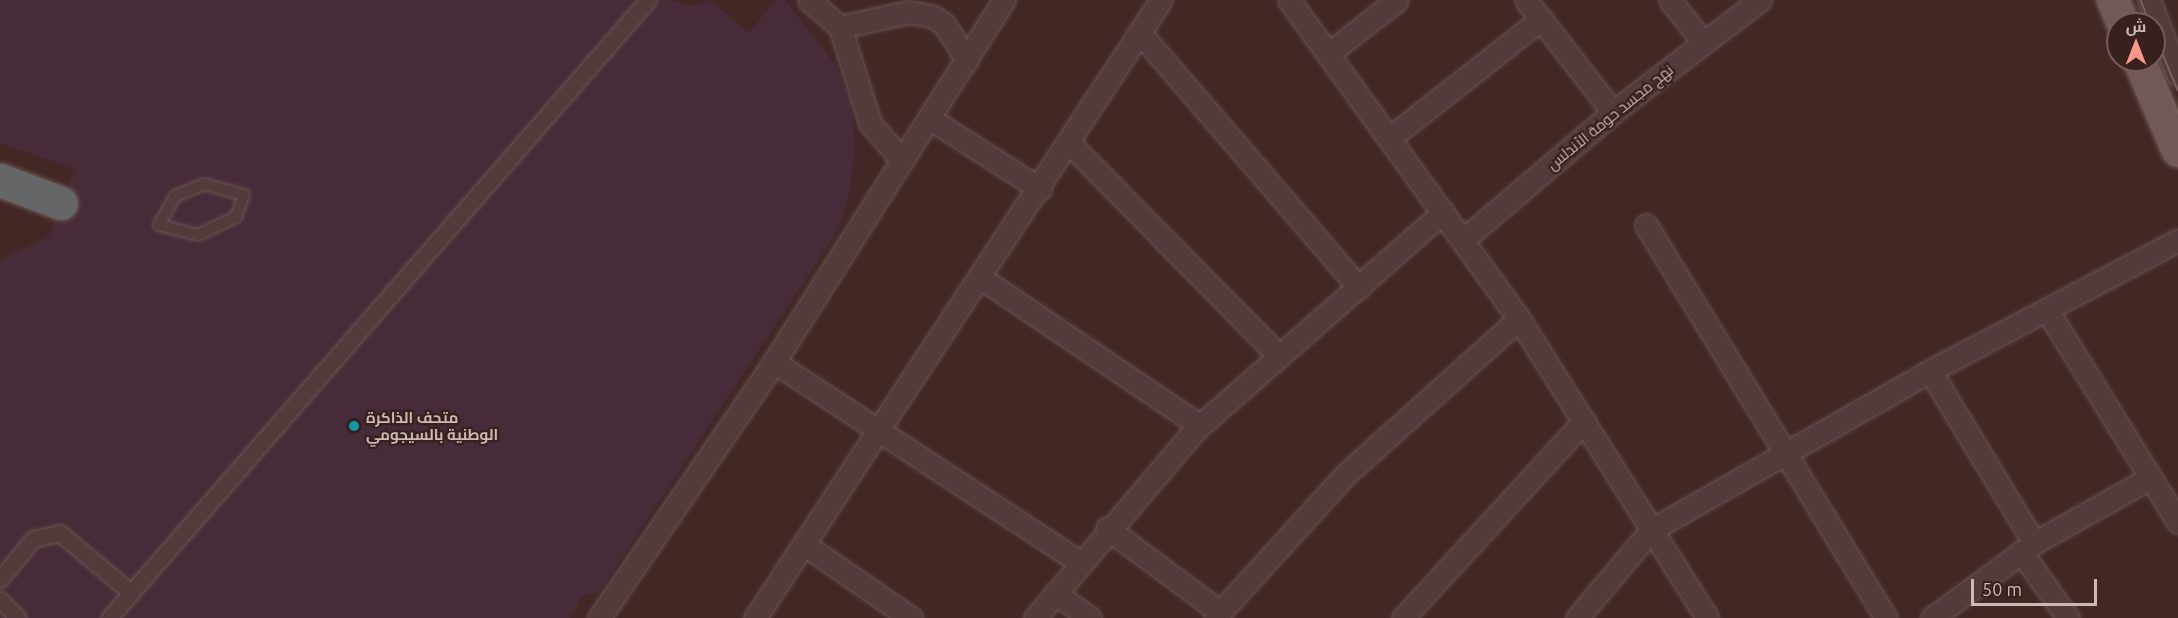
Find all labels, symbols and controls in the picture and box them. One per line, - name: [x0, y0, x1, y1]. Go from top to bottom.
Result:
- north arrow: [2106, 12, 2166, 72]
- text: ش: [2126, 17, 2146, 35]
- street label: نهج مجسد حومة الأندلس: [1543, 61, 1677, 173]
- place label: متحف الذاكرة الوطنية بالسيجومي: [366, 408, 498, 443]
- marker: متحف الذاكرة الوطنية بالسيجومي: [347, 419, 361, 433]
- scale bar: [1974, 567, 2100, 605]
- text: 50 m: [1982, 579, 2022, 599]

